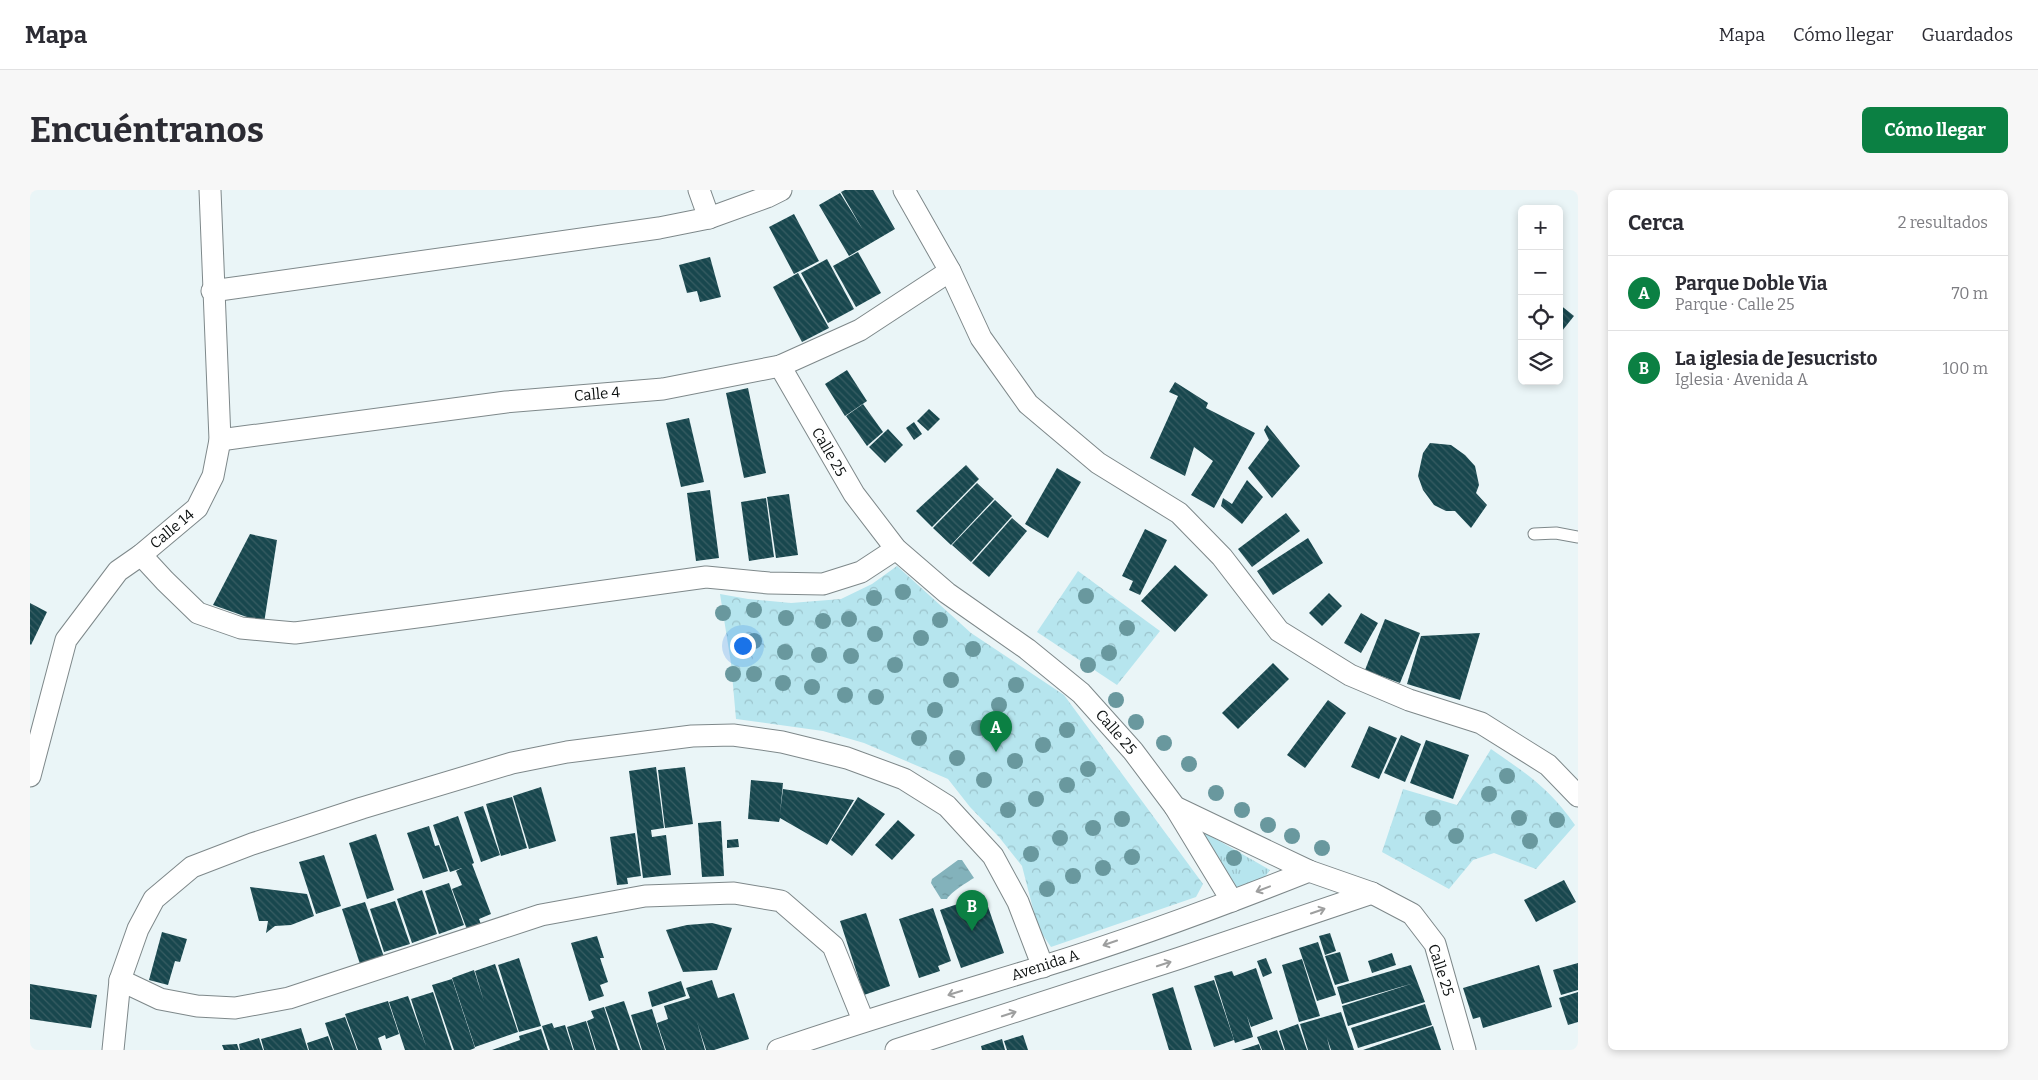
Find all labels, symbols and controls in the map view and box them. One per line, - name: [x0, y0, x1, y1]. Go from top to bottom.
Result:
- text: Mapa: [25, 21, 87, 49]
- text: Mapa: [1719, 24, 1765, 46]
- text: Cómo llegar: [1793, 24, 1894, 46]
- text: Guardados: [1922, 24, 2013, 46]
- button: Cómo llegar: [1862, 107, 2008, 153]
- text: Encuéntranos: [30, 109, 264, 151]
- map controls: [1518, 205, 1563, 385]
- button: +: [1518, 205, 1563, 250]
- text: Cerca: [1628, 210, 1684, 236]
- text: 2 resultados: [1898, 213, 1988, 232]
- button: −: [1518, 250, 1563, 295]
- text: Parque Doble Via: [1675, 272, 1827, 295]
- text: A: [1638, 284, 1650, 303]
- text: 70 m: [1952, 284, 1988, 303]
- button: locate: [1518, 295, 1563, 340]
- text: Parque · Calle 25: [1675, 295, 1794, 314]
- button: layers: [1518, 340, 1563, 385]
- text: La iglesia de Jesucristo: [1675, 347, 1877, 370]
- text: B: [1639, 359, 1649, 378]
- text: 100 m: [1943, 359, 1988, 378]
- text: Iglesia · Avenida A: [1675, 370, 1808, 389]
- street label: Calle 4: [573, 383, 621, 405]
- street label: Calle 25: [808, 424, 850, 480]
- street label: Calle 14: [146, 505, 198, 553]
- your location: [730, 633, 756, 659]
- street label: Calle 25: [1092, 706, 1140, 758]
- pin: A: [980, 711, 1012, 752]
- one-way arrow: [1256, 885, 1271, 894]
- pin: B: [956, 890, 988, 931]
- one-way arrow: [1310, 906, 1325, 915]
- one-way arrow: [1103, 939, 1118, 948]
- street label: Calle 25: [1424, 942, 1458, 998]
- street label: Avenida A: [1009, 945, 1082, 984]
- one-way arrow: [1156, 958, 1172, 968]
- one-way arrow: [948, 988, 964, 998]
- one-way arrow: [1001, 1008, 1017, 1018]

